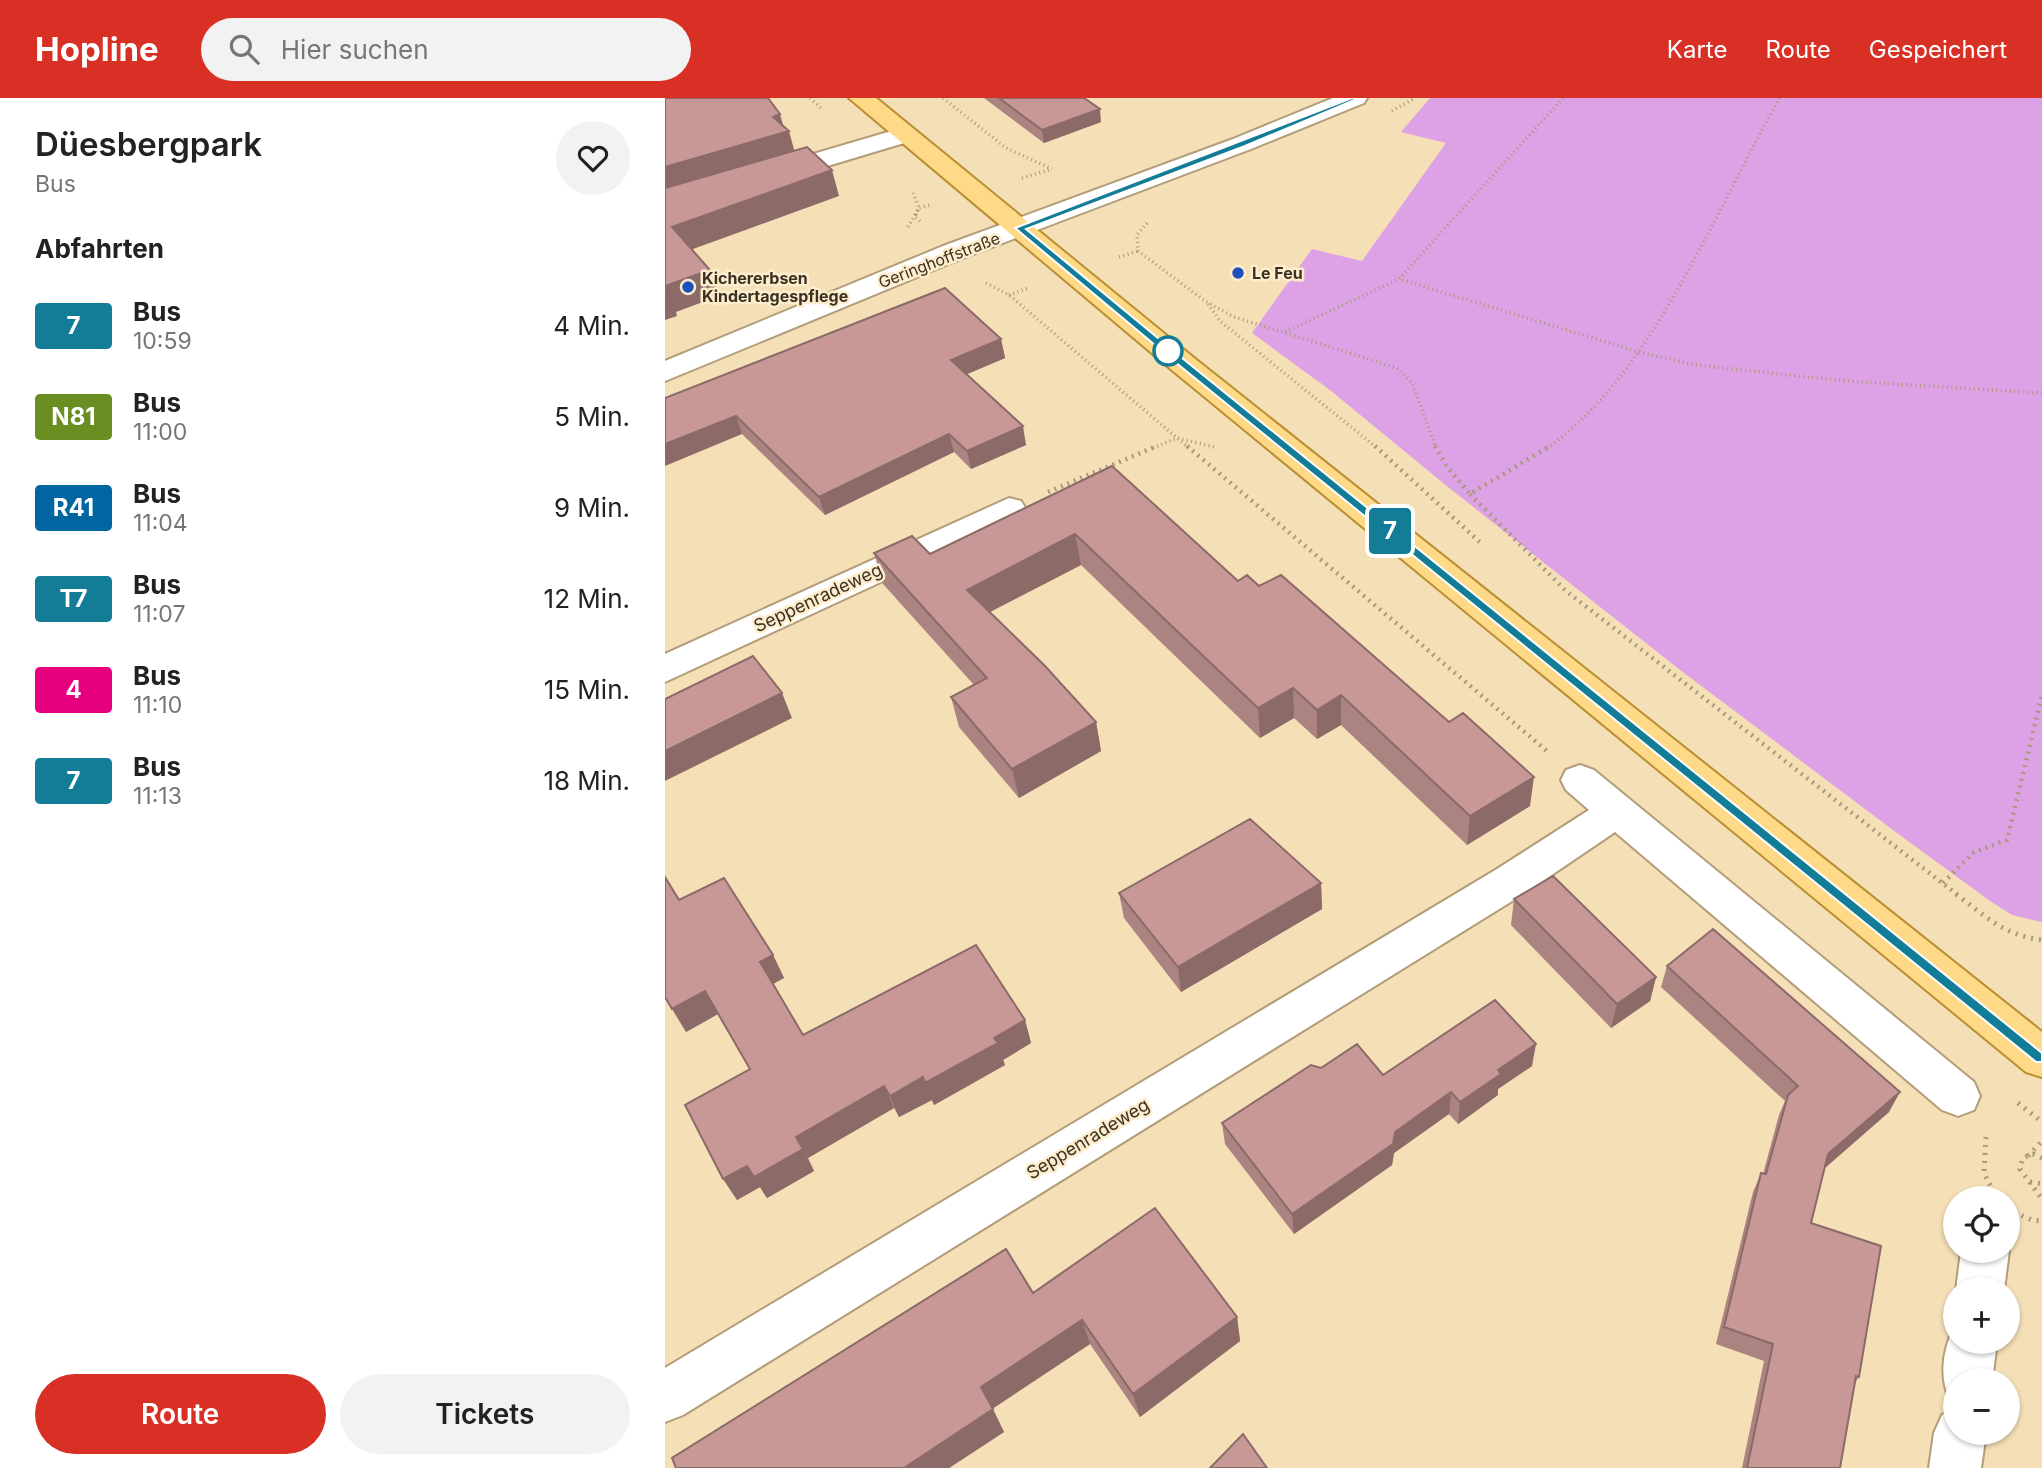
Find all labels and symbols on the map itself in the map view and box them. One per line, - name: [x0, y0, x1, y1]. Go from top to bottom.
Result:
- street label: Geringhoffstraße: [875, 228, 1003, 292]
- place label: Le Feu: [1252, 263, 1303, 283]
- marker: Le Feu: [1230, 265, 1246, 281]
- place label: Kichererbsen Kindertagespflege: [702, 268, 848, 306]
- marker: Kichererbsen Kindertagespflege: [680, 279, 696, 295]
- unlabelled marker: [1153, 336, 1183, 366]
- line badge: 7: [1367, 508, 1413, 554]
- street label: Seppenradeweg: [750, 559, 885, 636]
- street label: Seppenradeweg: [1023, 1094, 1153, 1183]

